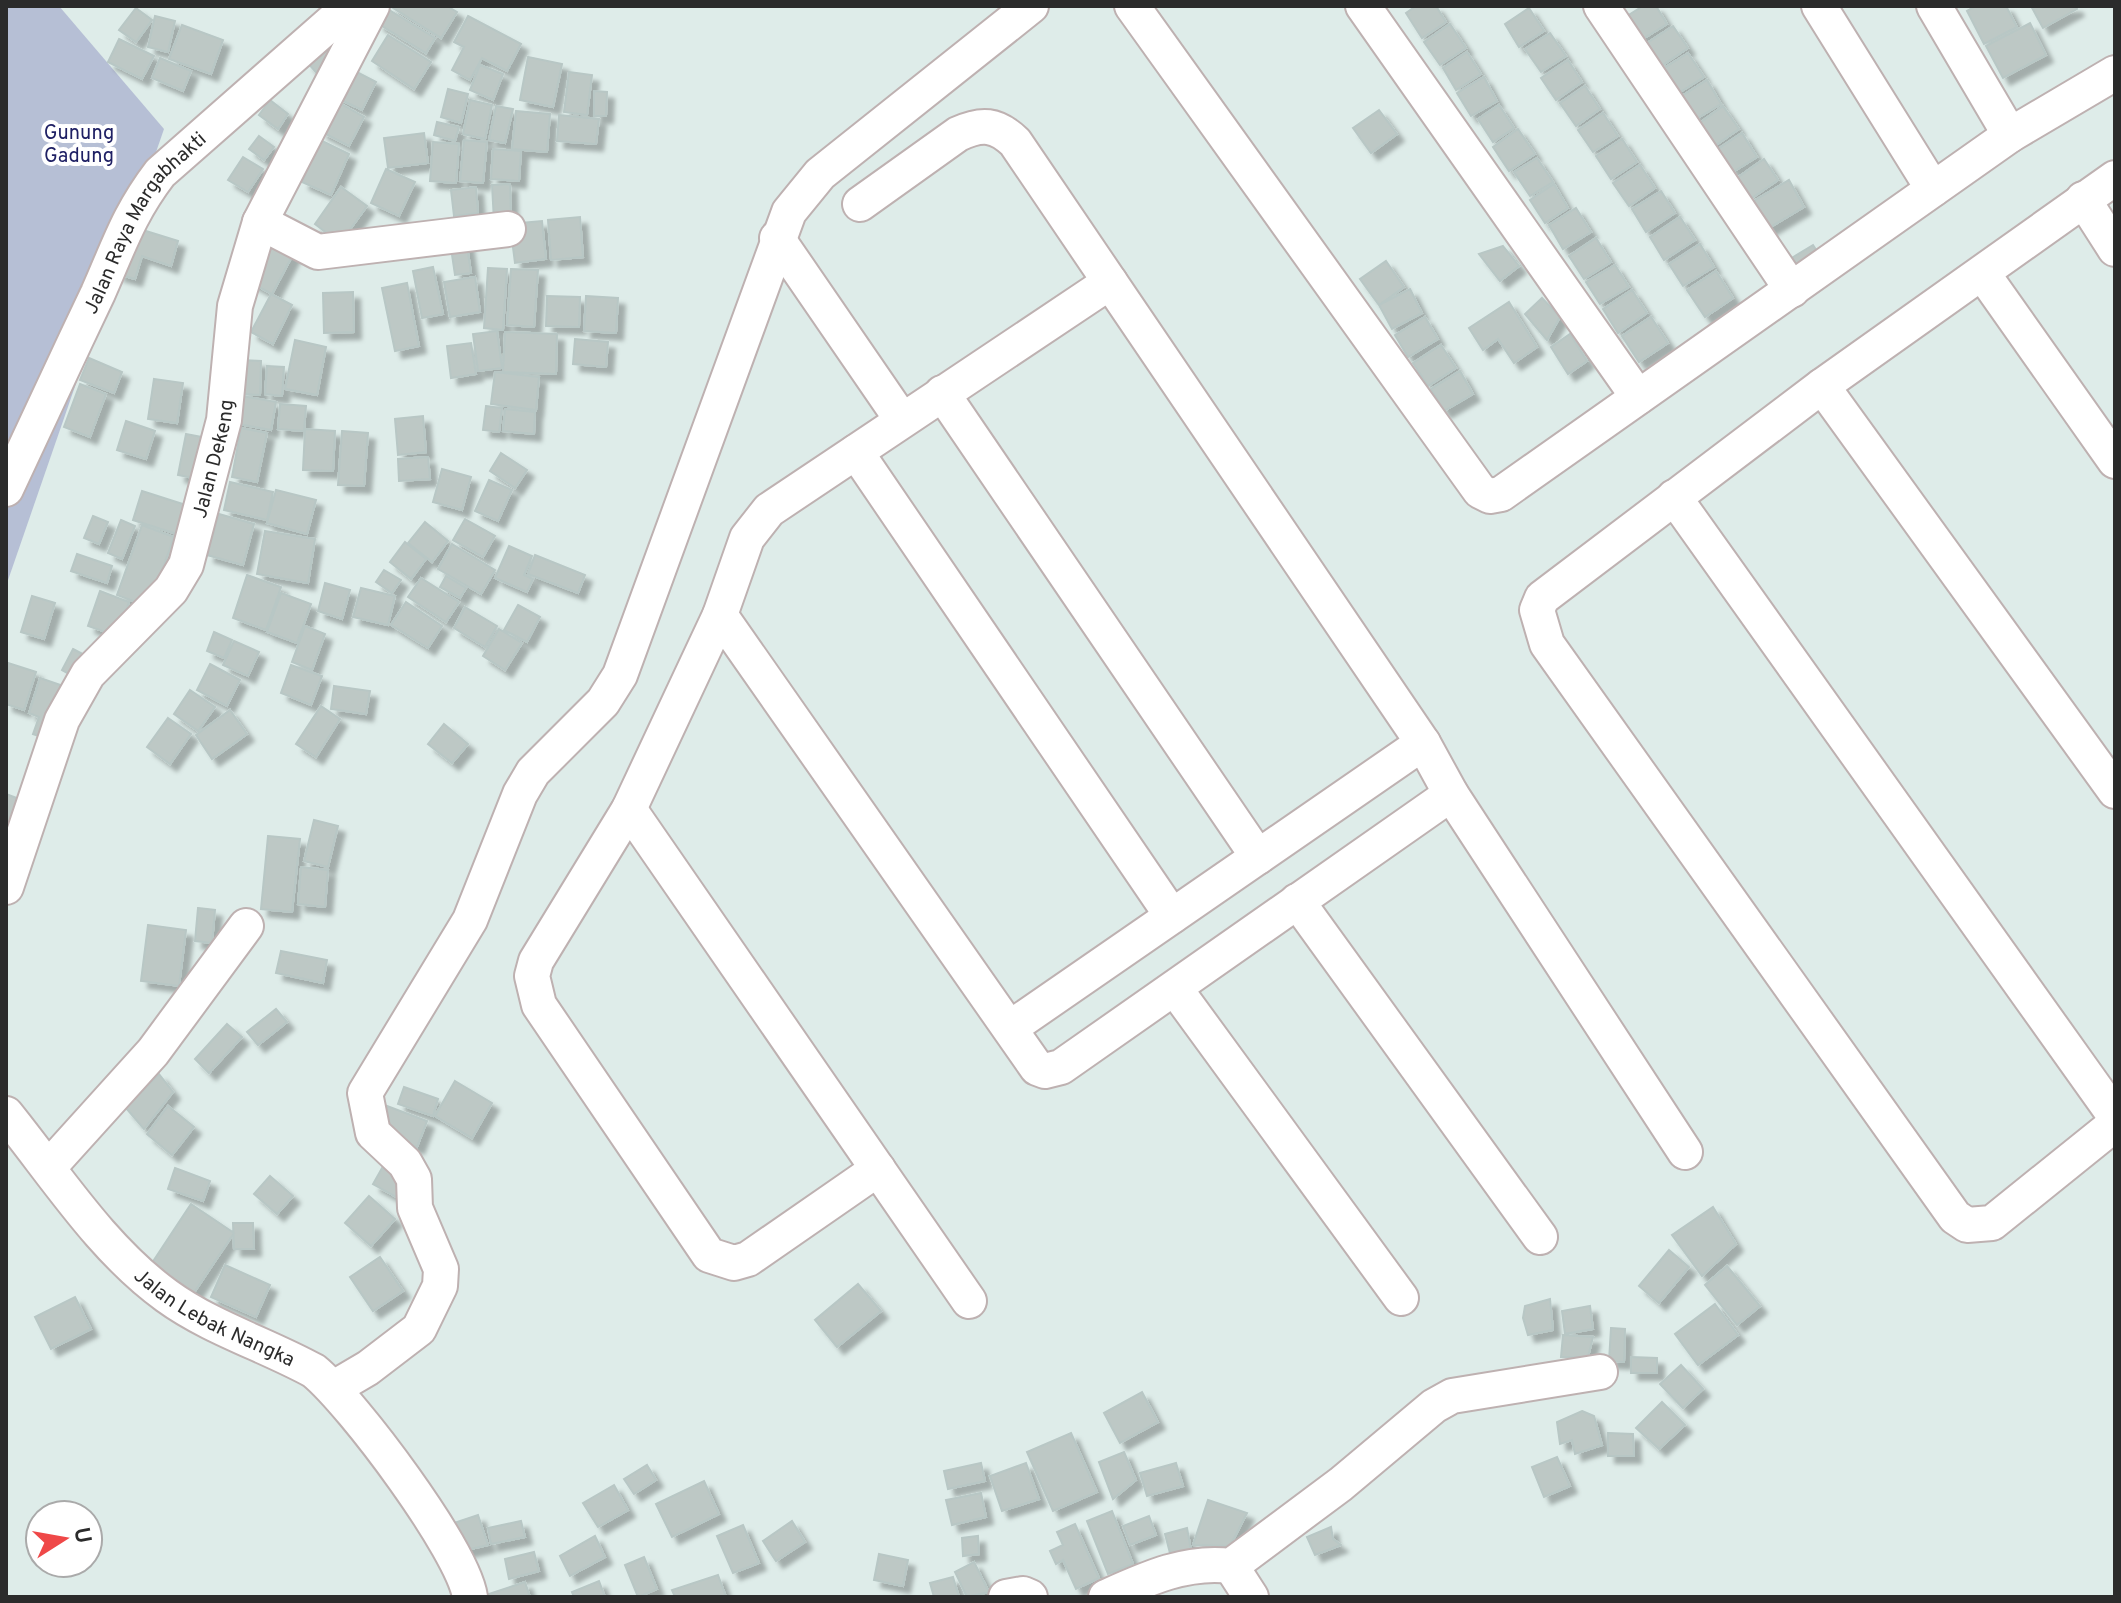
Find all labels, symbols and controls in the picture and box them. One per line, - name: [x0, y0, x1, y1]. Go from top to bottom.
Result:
- park label: Gunung Gadung: [44, 121, 114, 170]
- street label: Jalan Raya Margabhakti: [79, 127, 213, 319]
- street label: Jalan Dekeng: [188, 398, 241, 521]
- street label: Jalan Lebak Nangka: [127, 1264, 299, 1374]
- north arrow: [24, 1499, 104, 1579]
- text: U: [66, 1525, 96, 1546]

